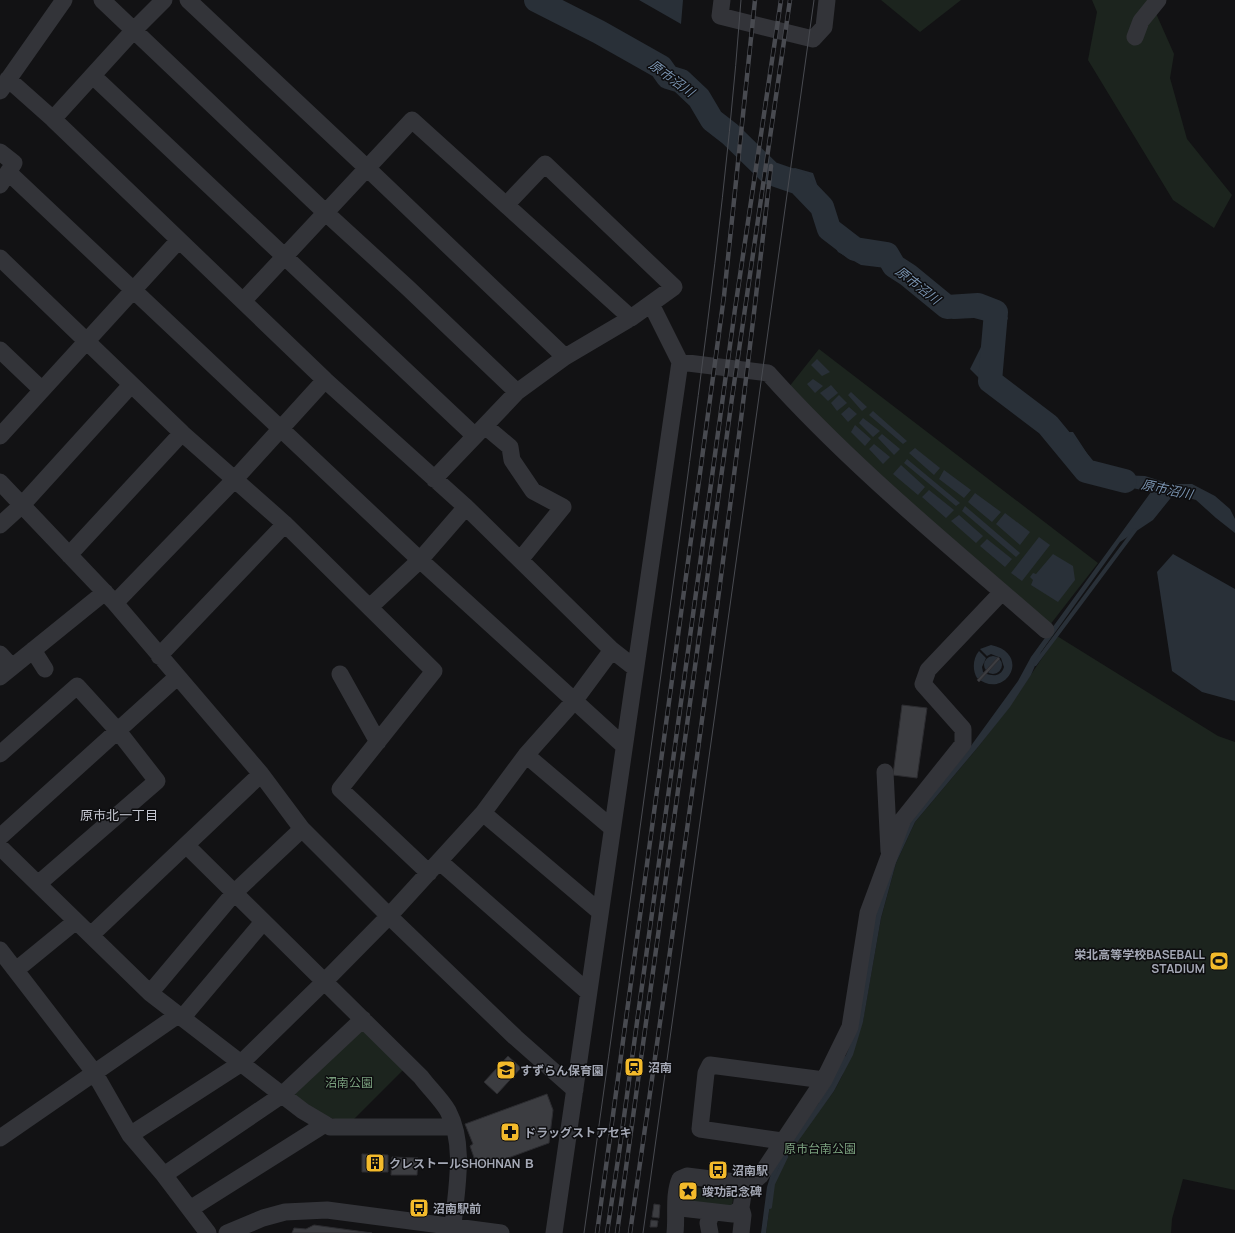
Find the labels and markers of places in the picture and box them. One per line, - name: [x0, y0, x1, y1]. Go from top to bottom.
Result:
- place label: 栄北高等学校BASEBALL STADIUM: [1074, 946, 1206, 977]
- sports icon: 栄北高等学校BASEBALL STADIUM: [1208, 950, 1230, 972]
- station icon: 沼南: [623, 1056, 645, 1078]
- school or university icon: すずらん保育園: [495, 1059, 517, 1081]
- place label: 沼南: [648, 1059, 672, 1076]
- place label: すずらん保育園: [520, 1062, 604, 1079]
- pharmacy icon: ドラッグストアセキ: [499, 1121, 521, 1143]
- place label: ドラッグストアセキ: [524, 1124, 632, 1141]
- building icon: クレストールSHOHNAN Ｂ: [364, 1152, 386, 1174]
- place label: クレストールSHOHNAN Ｂ: [389, 1155, 535, 1172]
- bus stop icon: 沼南駅: [707, 1159, 729, 1181]
- place label: 沼南駅: [732, 1162, 768, 1179]
- place icon: 竣功記念碑: [677, 1180, 699, 1202]
- place label: 竣功記念碑: [702, 1183, 762, 1200]
- bus stop icon: 沼南駅前: [408, 1197, 430, 1219]
- place label: 沼南駅前: [433, 1200, 481, 1217]

